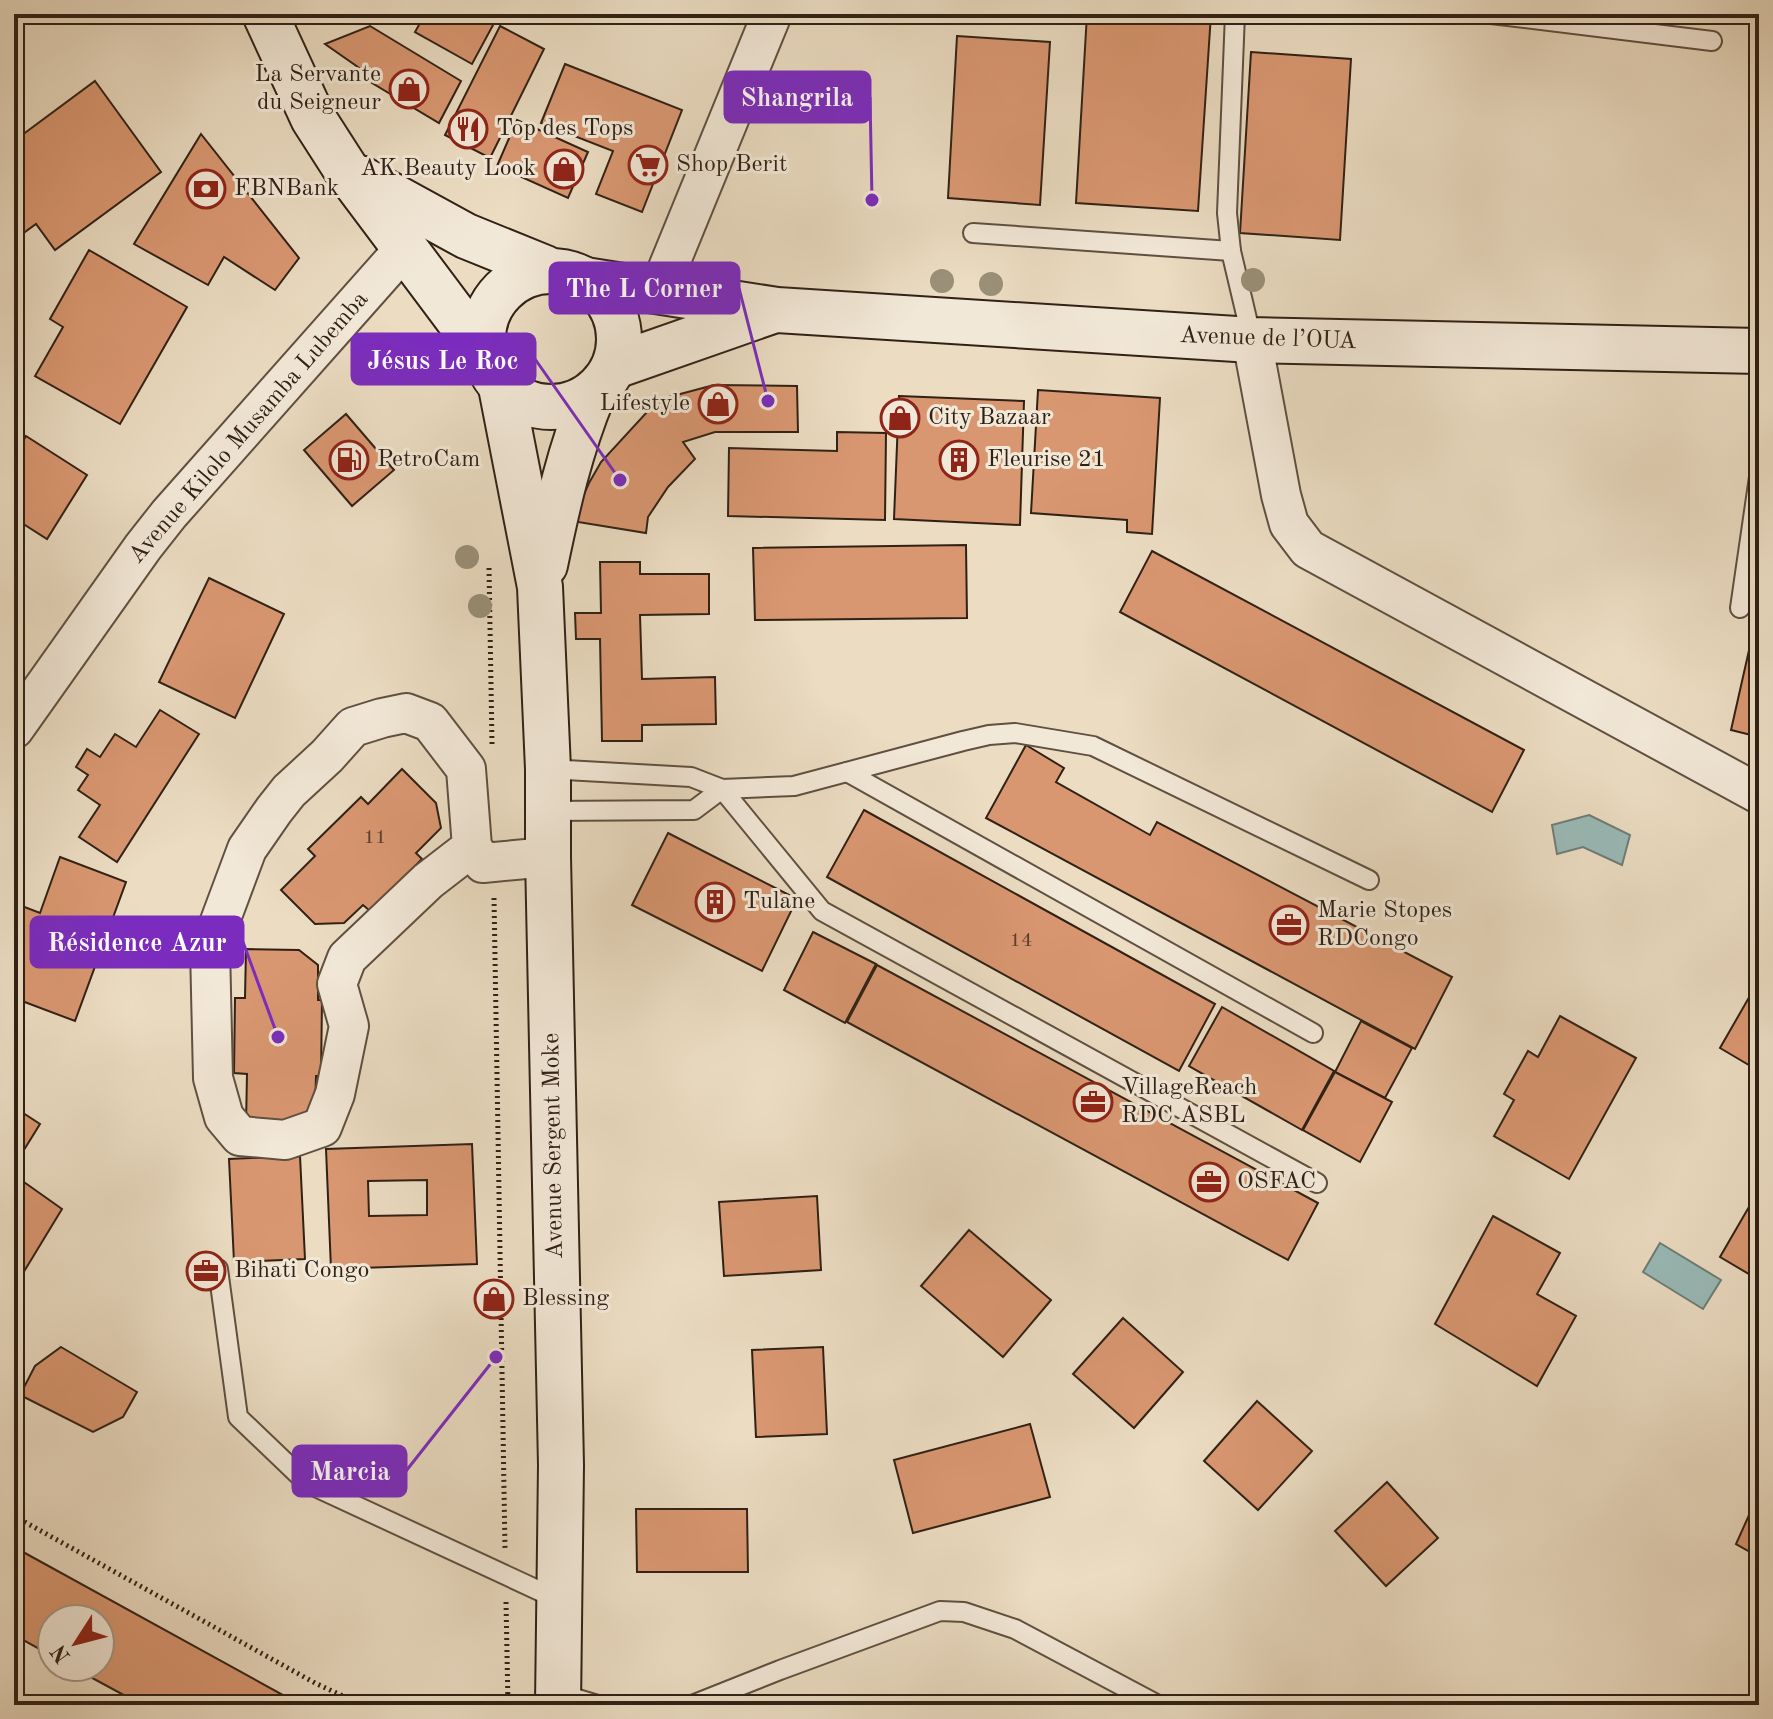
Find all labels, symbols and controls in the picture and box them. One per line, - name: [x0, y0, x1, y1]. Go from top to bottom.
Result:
- place label: La Servante du Seigneur: [254, 63, 381, 115]
- shop icon: La Servante du Seigneur: [388, 68, 430, 110]
- callout: Shangrila: [725, 72, 870, 122]
- text: Shangrila: [741, 86, 853, 112]
- restaurant icon: Top des Tops: [447, 108, 489, 150]
- place label: Top des Tops: [496, 117, 634, 141]
- supermarket icon: Shop Berit: [627, 144, 669, 186]
- shop icon: AK Beauty Look: [543, 148, 585, 190]
- place label: Shop Berit: [676, 153, 787, 177]
- place label: AK Beauty Look: [360, 157, 536, 181]
- bank icon: FBNBank: [185, 168, 227, 210]
- place label: FBNBank: [234, 177, 339, 201]
- callout: The L Corner: [550, 263, 739, 313]
- text: The L Corner: [566, 277, 723, 303]
- street label: Avenue Kilolo Musamba Lubemba: [125, 287, 373, 569]
- street label: Avenue de l’OUA: [1179, 324, 1357, 354]
- callout: Jésus Le Roc: [352, 334, 535, 384]
- text: Jésus Le Roc: [367, 349, 519, 375]
- shop icon: Lifestyle: [697, 383, 739, 425]
- place label: Lifestyle: [599, 392, 690, 416]
- shop icon: City Bazaar: [879, 397, 921, 439]
- place label: City Bazaar: [928, 406, 1051, 430]
- fuel station icon: PetroCam: [328, 439, 370, 481]
- building icon: Fleurise 21: [938, 439, 980, 481]
- place label: PetroCam: [377, 448, 480, 472]
- place label: Fleurise 21: [987, 448, 1106, 472]
- house number: 11: [363, 828, 387, 848]
- building icon: Tulane: [694, 881, 736, 923]
- place label: Tulane: [743, 890, 815, 914]
- place label: Marie Stopes RDCongo: [1317, 899, 1452, 951]
- office icon: Marie Stopes RDCongo: [1268, 904, 1310, 946]
- callout: Résidence Azur: [31, 917, 243, 967]
- text: Résidence Azur: [47, 931, 227, 957]
- house number: 14: [1009, 931, 1033, 951]
- street label: Avenue Sergent Moke: [540, 1033, 568, 1259]
- place label: VillageReach RDC ASBL: [1121, 1076, 1257, 1128]
- office icon: VillageReach RDC ASBL: [1072, 1081, 1114, 1123]
- office icon: OSFAC: [1188, 1161, 1230, 1203]
- place label: OSFAC: [1237, 1170, 1316, 1194]
- office icon: Bihati Congo: [185, 1250, 227, 1292]
- place label: Bihati Congo: [234, 1259, 369, 1283]
- shop icon: Blessing: [473, 1278, 515, 1320]
- place label: Blessing: [522, 1287, 609, 1311]
- callout: Marcia: [293, 1446, 406, 1496]
- text: Marcia: [310, 1460, 390, 1486]
- north arrow: [36, 1603, 116, 1683]
- text: N: [47, 1640, 75, 1667]

